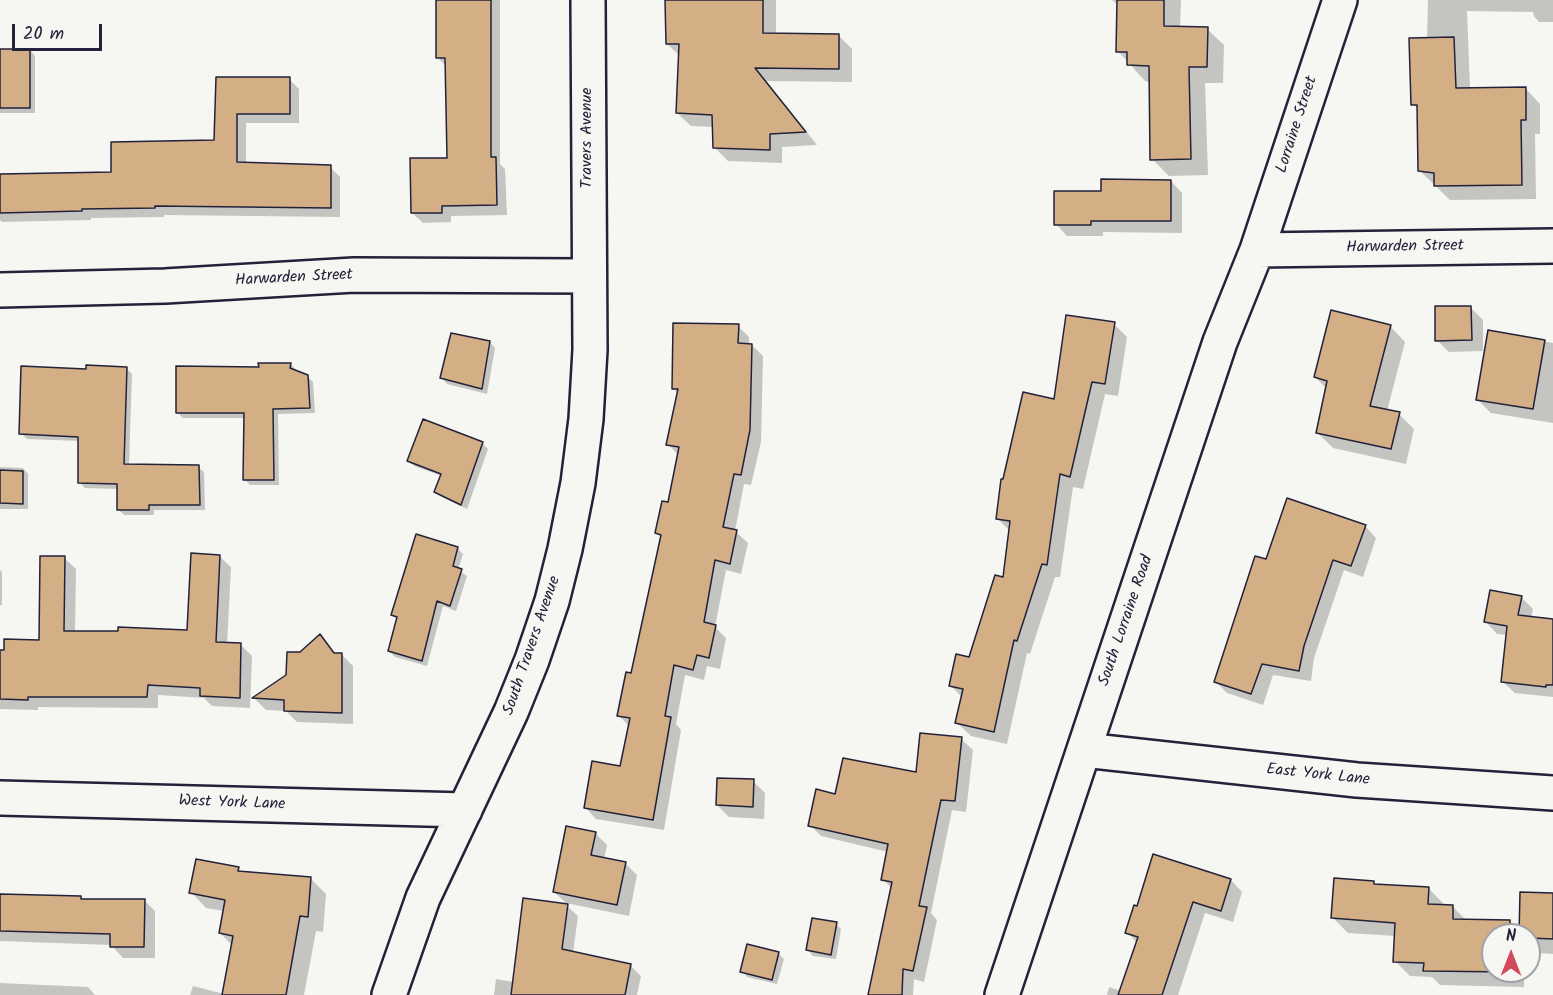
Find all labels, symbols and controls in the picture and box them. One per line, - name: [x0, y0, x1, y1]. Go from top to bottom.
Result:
- scale bar: [15, 12, 105, 50]
- text: 20 m: [23, 20, 64, 49]
- street label: Lorraine Street: [1273, 74, 1323, 176]
- street label: Travers Avenue: [578, 88, 598, 188]
- street label: Harwarden Street: [1346, 237, 1464, 259]
- street label: Harwarden Street: [235, 266, 353, 292]
- street label: South Lorraine Road: [1096, 553, 1158, 689]
- street label: South Travers Avenue: [500, 574, 566, 718]
- street label: East York Lane: [1265, 761, 1371, 791]
- street label: West York Lane: [178, 793, 286, 815]
- north arrow: [1481, 923, 1541, 983]
- text: N: [1506, 924, 1516, 949]

